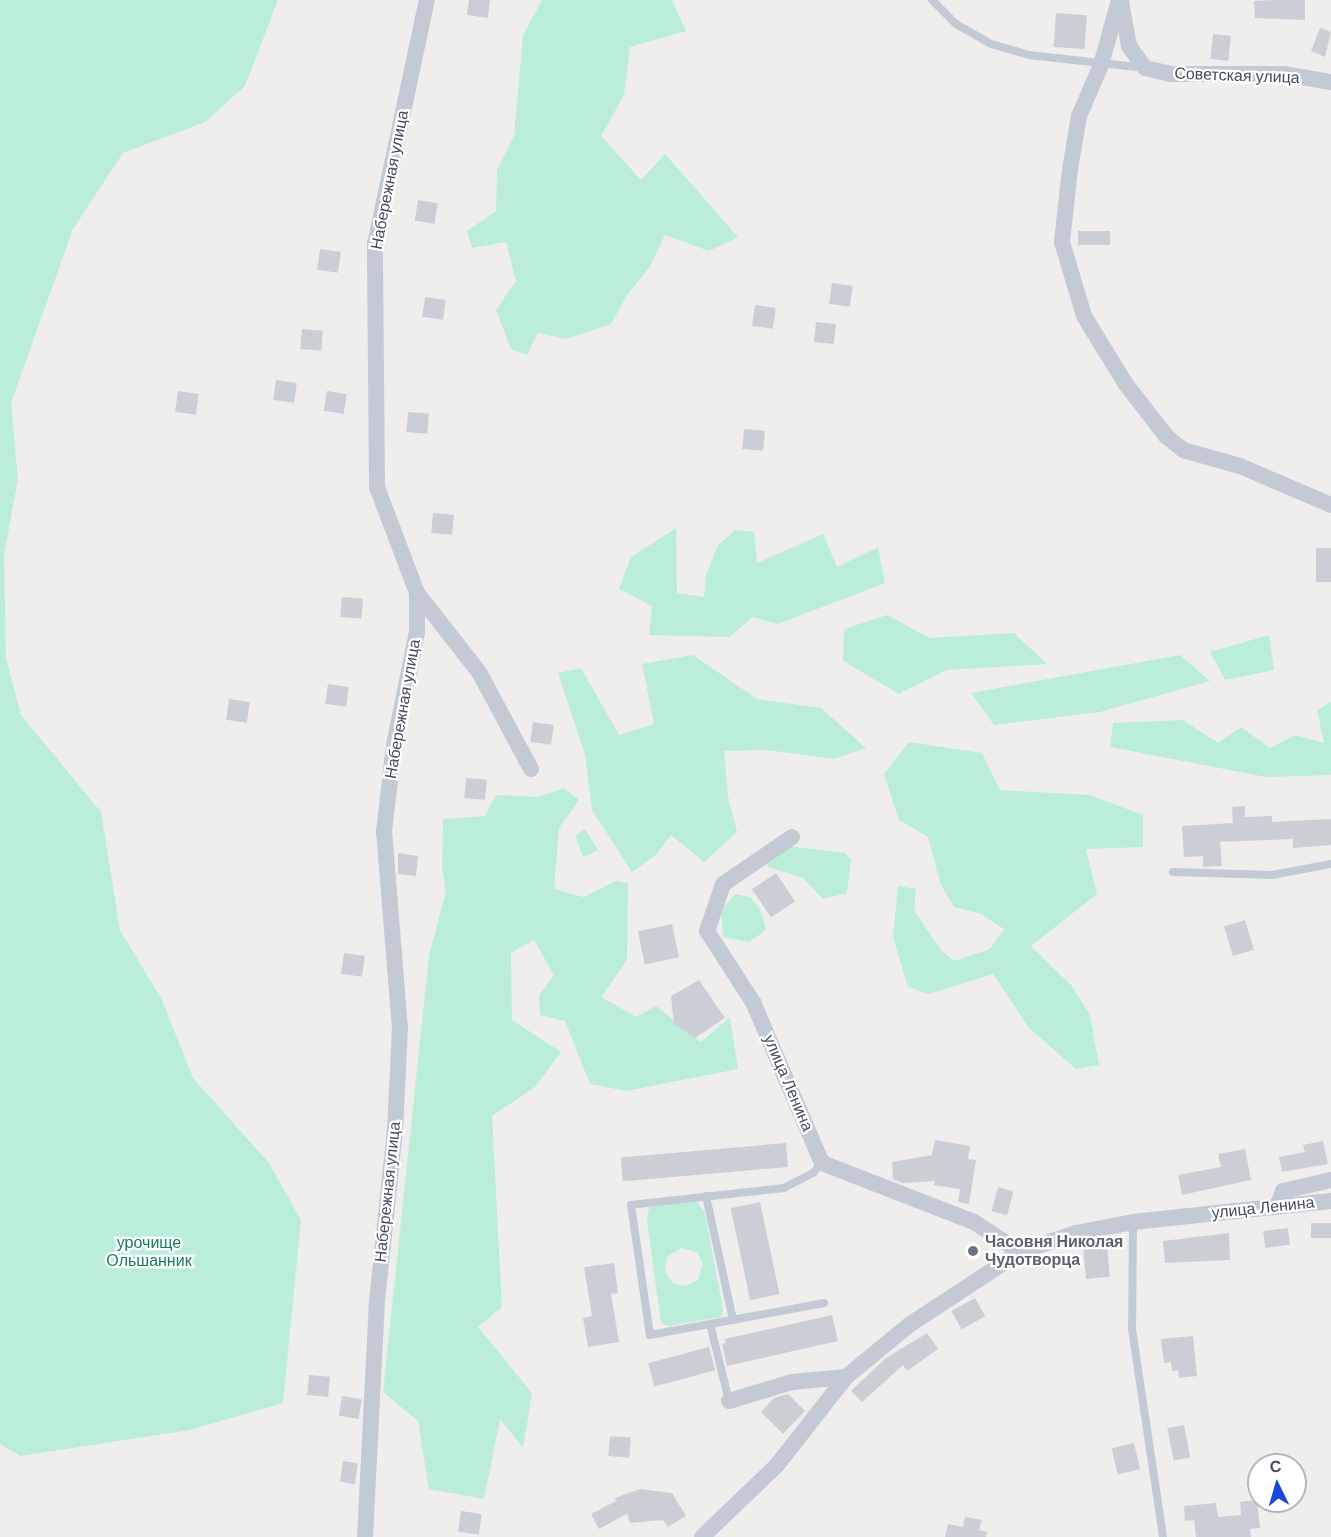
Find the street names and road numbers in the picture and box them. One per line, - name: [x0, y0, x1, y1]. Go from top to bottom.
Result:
- street label: Советская улица: [1174, 64, 1300, 88]
- street label: Набережная улица: [367, 109, 413, 251]
- street label: Набережная улица: [381, 638, 425, 780]
- street label: улица Ленина: [759, 1032, 817, 1134]
- street label: Набережная улица: [371, 1121, 405, 1263]
- street label: улица Ленина: [1211, 1193, 1315, 1223]

